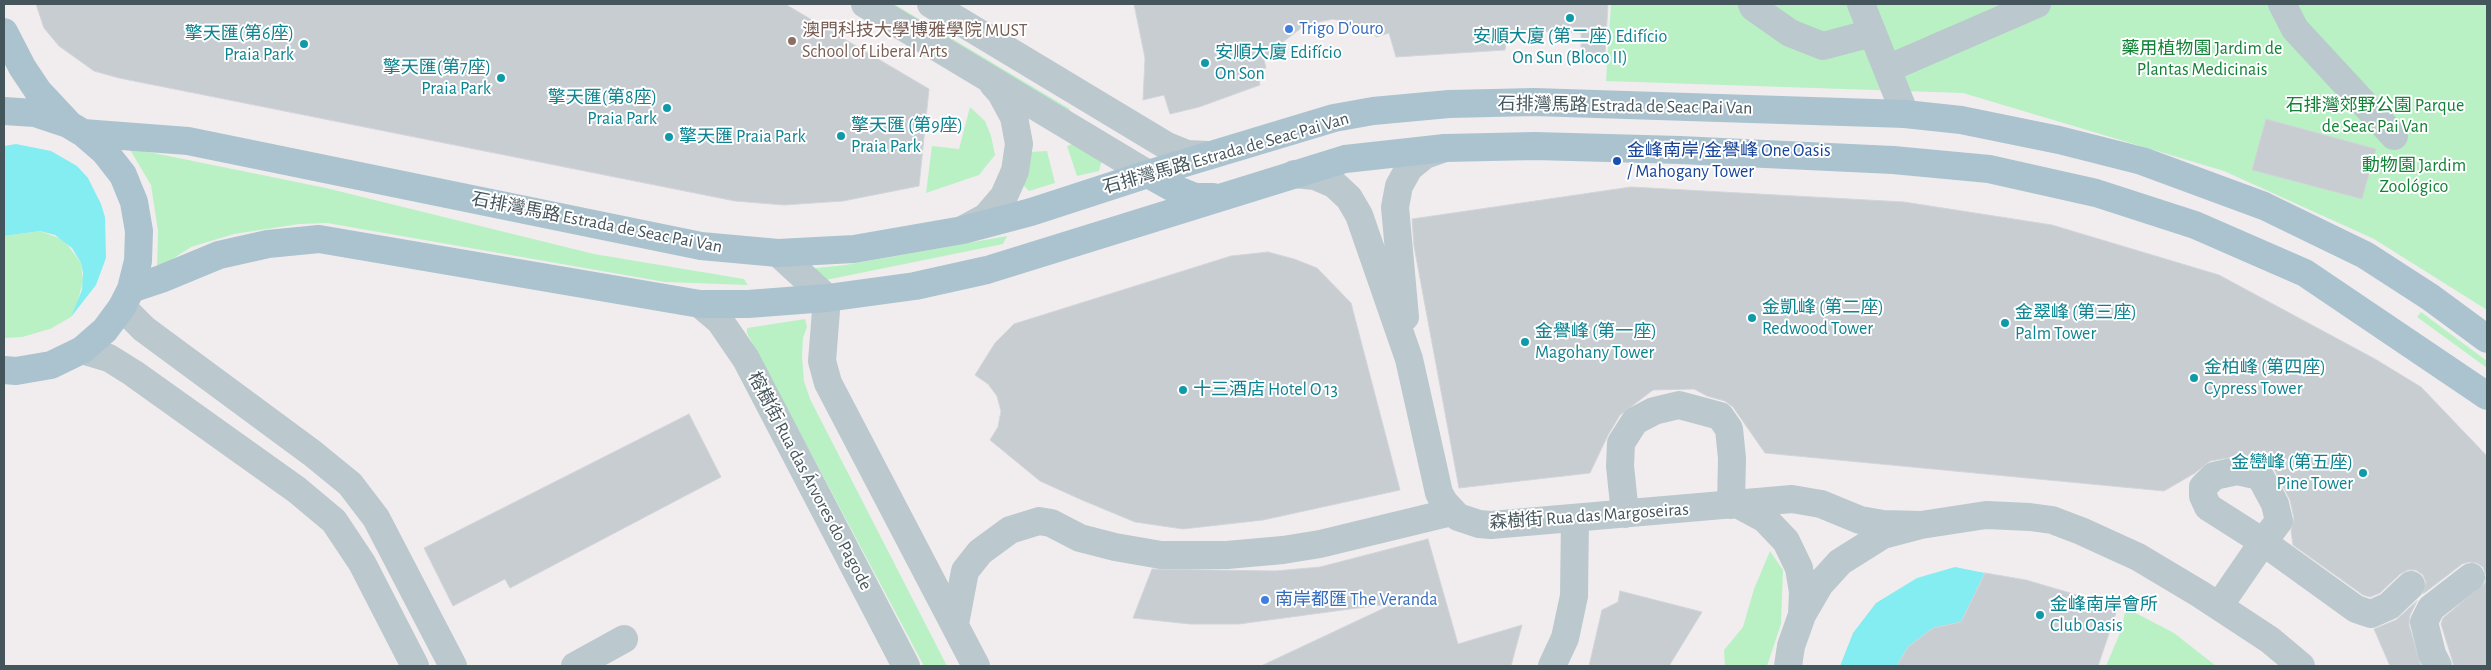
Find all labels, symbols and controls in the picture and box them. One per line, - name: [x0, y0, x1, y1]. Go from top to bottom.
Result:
- marker: 安順大廈 (第二座) Edifício On Sun (Bloco II): [1564, 12, 1576, 24]
- place label: Trigo D'ouro: [1299, 18, 1384, 40]
- place label: 澳門科技大學博雅學院 MUST School of Liberal Arts: [802, 20, 1027, 62]
- place label: 擎天匯(第6座) Praia Park: [185, 23, 294, 66]
- marker: Trigo D'ouro: [1283, 23, 1295, 35]
- place label: 安順大廈 (第二座) Edifício On Sun (Bloco II): [1473, 26, 1667, 68]
- marker: 澳門科技大學博雅學院 MUST School of Liberal Arts: [786, 35, 798, 47]
- marker: 擎天匯(第6座) Praia Park: [298, 38, 310, 50]
- park label: 藥用植物園 Jardim de Plantas Medicinais: [2122, 38, 2282, 80]
- place label: 安順大廈 Edifício On Son: [1215, 42, 1342, 84]
- place label: 擎天匯(第7座) Praia Park: [383, 57, 491, 100]
- marker: 安順大廈 Edifício On Son: [1199, 57, 1211, 69]
- marker: 擎天匯(第7座) Praia Park: [495, 72, 507, 84]
- place label: 擎天匯(第8座) Praia Park: [548, 87, 657, 130]
- street label: 石排灣馬路 Estrada de Seac Pai Van: [1497, 93, 1753, 119]
- park label: 石排灣郊野公園 Parque de Seac Pai Van: [2286, 95, 2464, 138]
- marker: 擎天匯(第8座) Praia Park: [661, 102, 673, 114]
- street label: 石排灣馬路 Estrada de Seac Pai Van: [1100, 107, 1352, 199]
- place label: 擎天匯 (第9座) Praia Park: [851, 115, 963, 158]
- place label: 擎天匯 Praia Park: [679, 126, 806, 148]
- marker: 擎天匯 (第9座) Praia Park: [835, 130, 847, 142]
- marker: 擎天匯 Praia Park: [663, 131, 675, 143]
- place label: 金峰南岸/金譽峰 One Oasis / Mahogany Tower: [1627, 140, 1831, 182]
- marker: 金峰南岸/金譽峰 One Oasis / Mahogany Tower: [1611, 155, 1623, 167]
- park label: 動物園 Jardim Zoológico: [2362, 155, 2466, 198]
- street label: 石排灣馬路 Estrada de Seac Pai Van: [470, 188, 724, 258]
- place label: 金凱峰 (第二座) Redwood Tower: [1762, 297, 1884, 340]
- place label: 金翠峰 (第三座) Palm Tower: [2015, 302, 2137, 344]
- marker: 金凱峰 (第二座) Redwood Tower: [1746, 312, 1758, 324]
- marker: 金翠峰 (第三座) Palm Tower: [1999, 317, 2011, 329]
- place label: 金譽峰 (第一座) Magohany Tower: [1535, 321, 1657, 364]
- marker: 金譽峰 (第一座) Magohany Tower: [1519, 336, 1531, 348]
- place label: 金柏峰 (第四座) Cypress Tower: [2204, 357, 2326, 399]
- street label: 榕樹街 Rua das Árvores do Pagode: [743, 368, 877, 594]
- marker: 金柏峰 (第四座) Cypress Tower: [2188, 372, 2200, 384]
- place label: 十三酒店 Hotel O 13: [1193, 379, 1338, 401]
- marker: 十三酒店 Hotel O 13: [1177, 384, 1189, 396]
- place label: 金巒峰 (第五座) Pine Tower: [2231, 452, 2353, 494]
- marker: 金巒峰 (第五座) Pine Tower: [2357, 467, 2369, 479]
- street label: 森樹街 Rua das Margoseiras: [1489, 498, 1689, 534]
- place label: 南岸都匯 The Veranda: [1275, 589, 1438, 611]
- marker: 南岸都匯 The Veranda: [1259, 594, 1271, 606]
- place label: 金峰南岸會所 Club Oasis: [2050, 594, 2158, 636]
- marker: 金峰南岸會所 Club Oasis: [2034, 609, 2046, 621]

